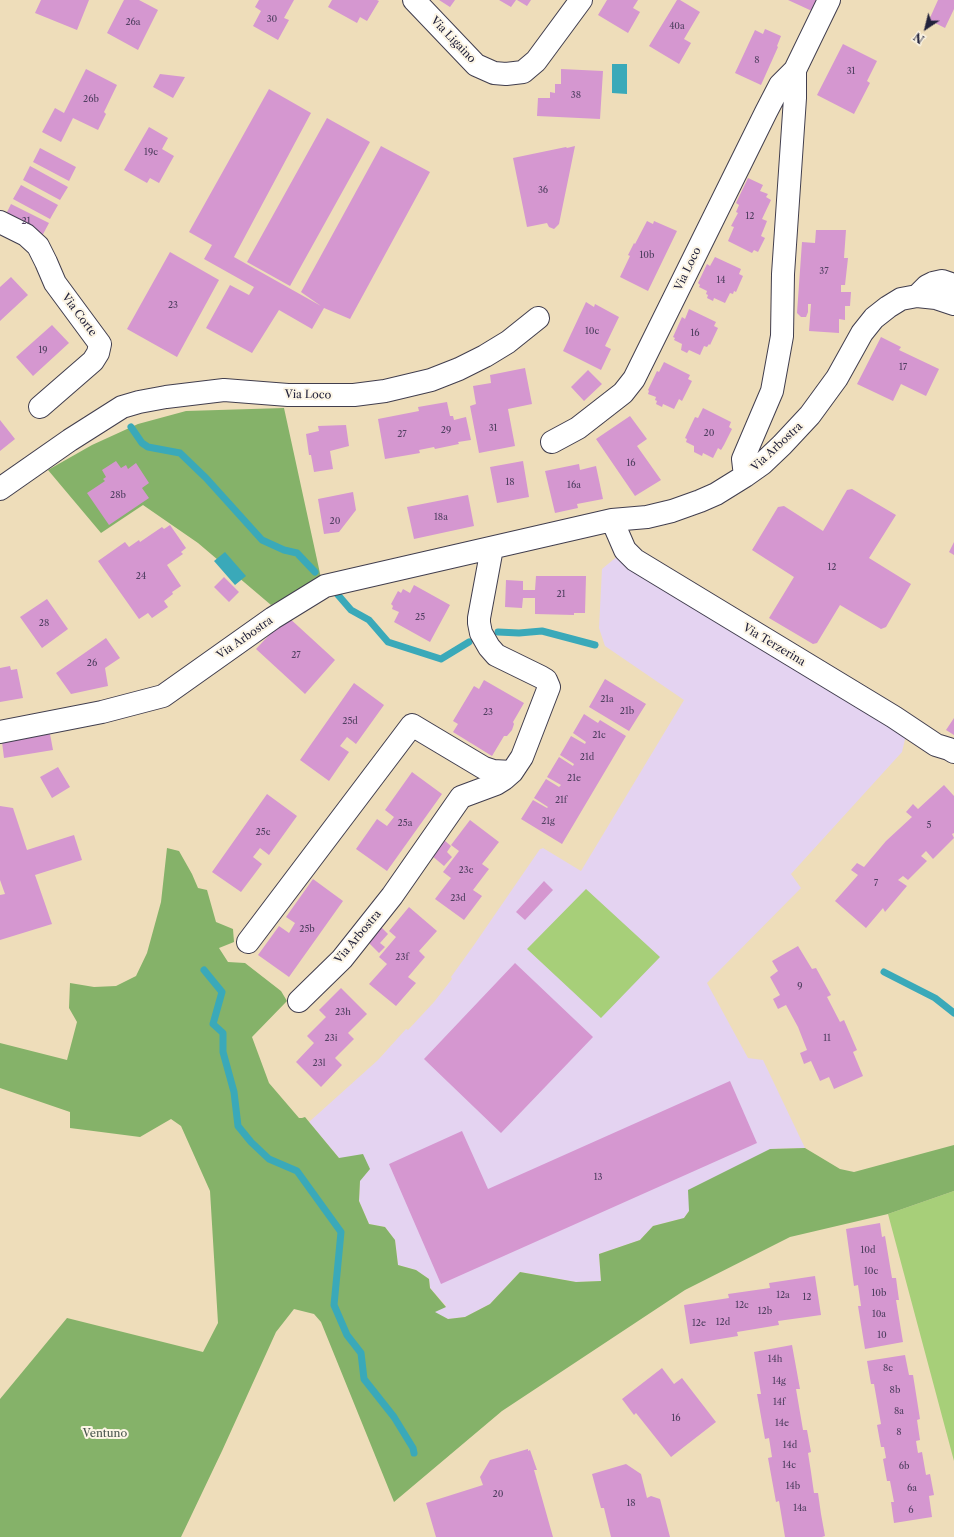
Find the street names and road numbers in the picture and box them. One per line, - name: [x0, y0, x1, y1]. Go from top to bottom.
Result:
- street label: Via Ligaino: [428, 14, 478, 66]
- street label: Via Loco: [672, 245, 704, 293]
- street label: Via Corte: [59, 291, 99, 339]
- street label: Via Loco: [285, 388, 331, 402]
- street label: Via Arbostra: [749, 420, 805, 474]
- street label: Via Arbostra: [215, 614, 275, 662]
- street label: Via Terzerina: [740, 621, 808, 669]
- street label: Via Arbostra: [332, 908, 384, 966]

